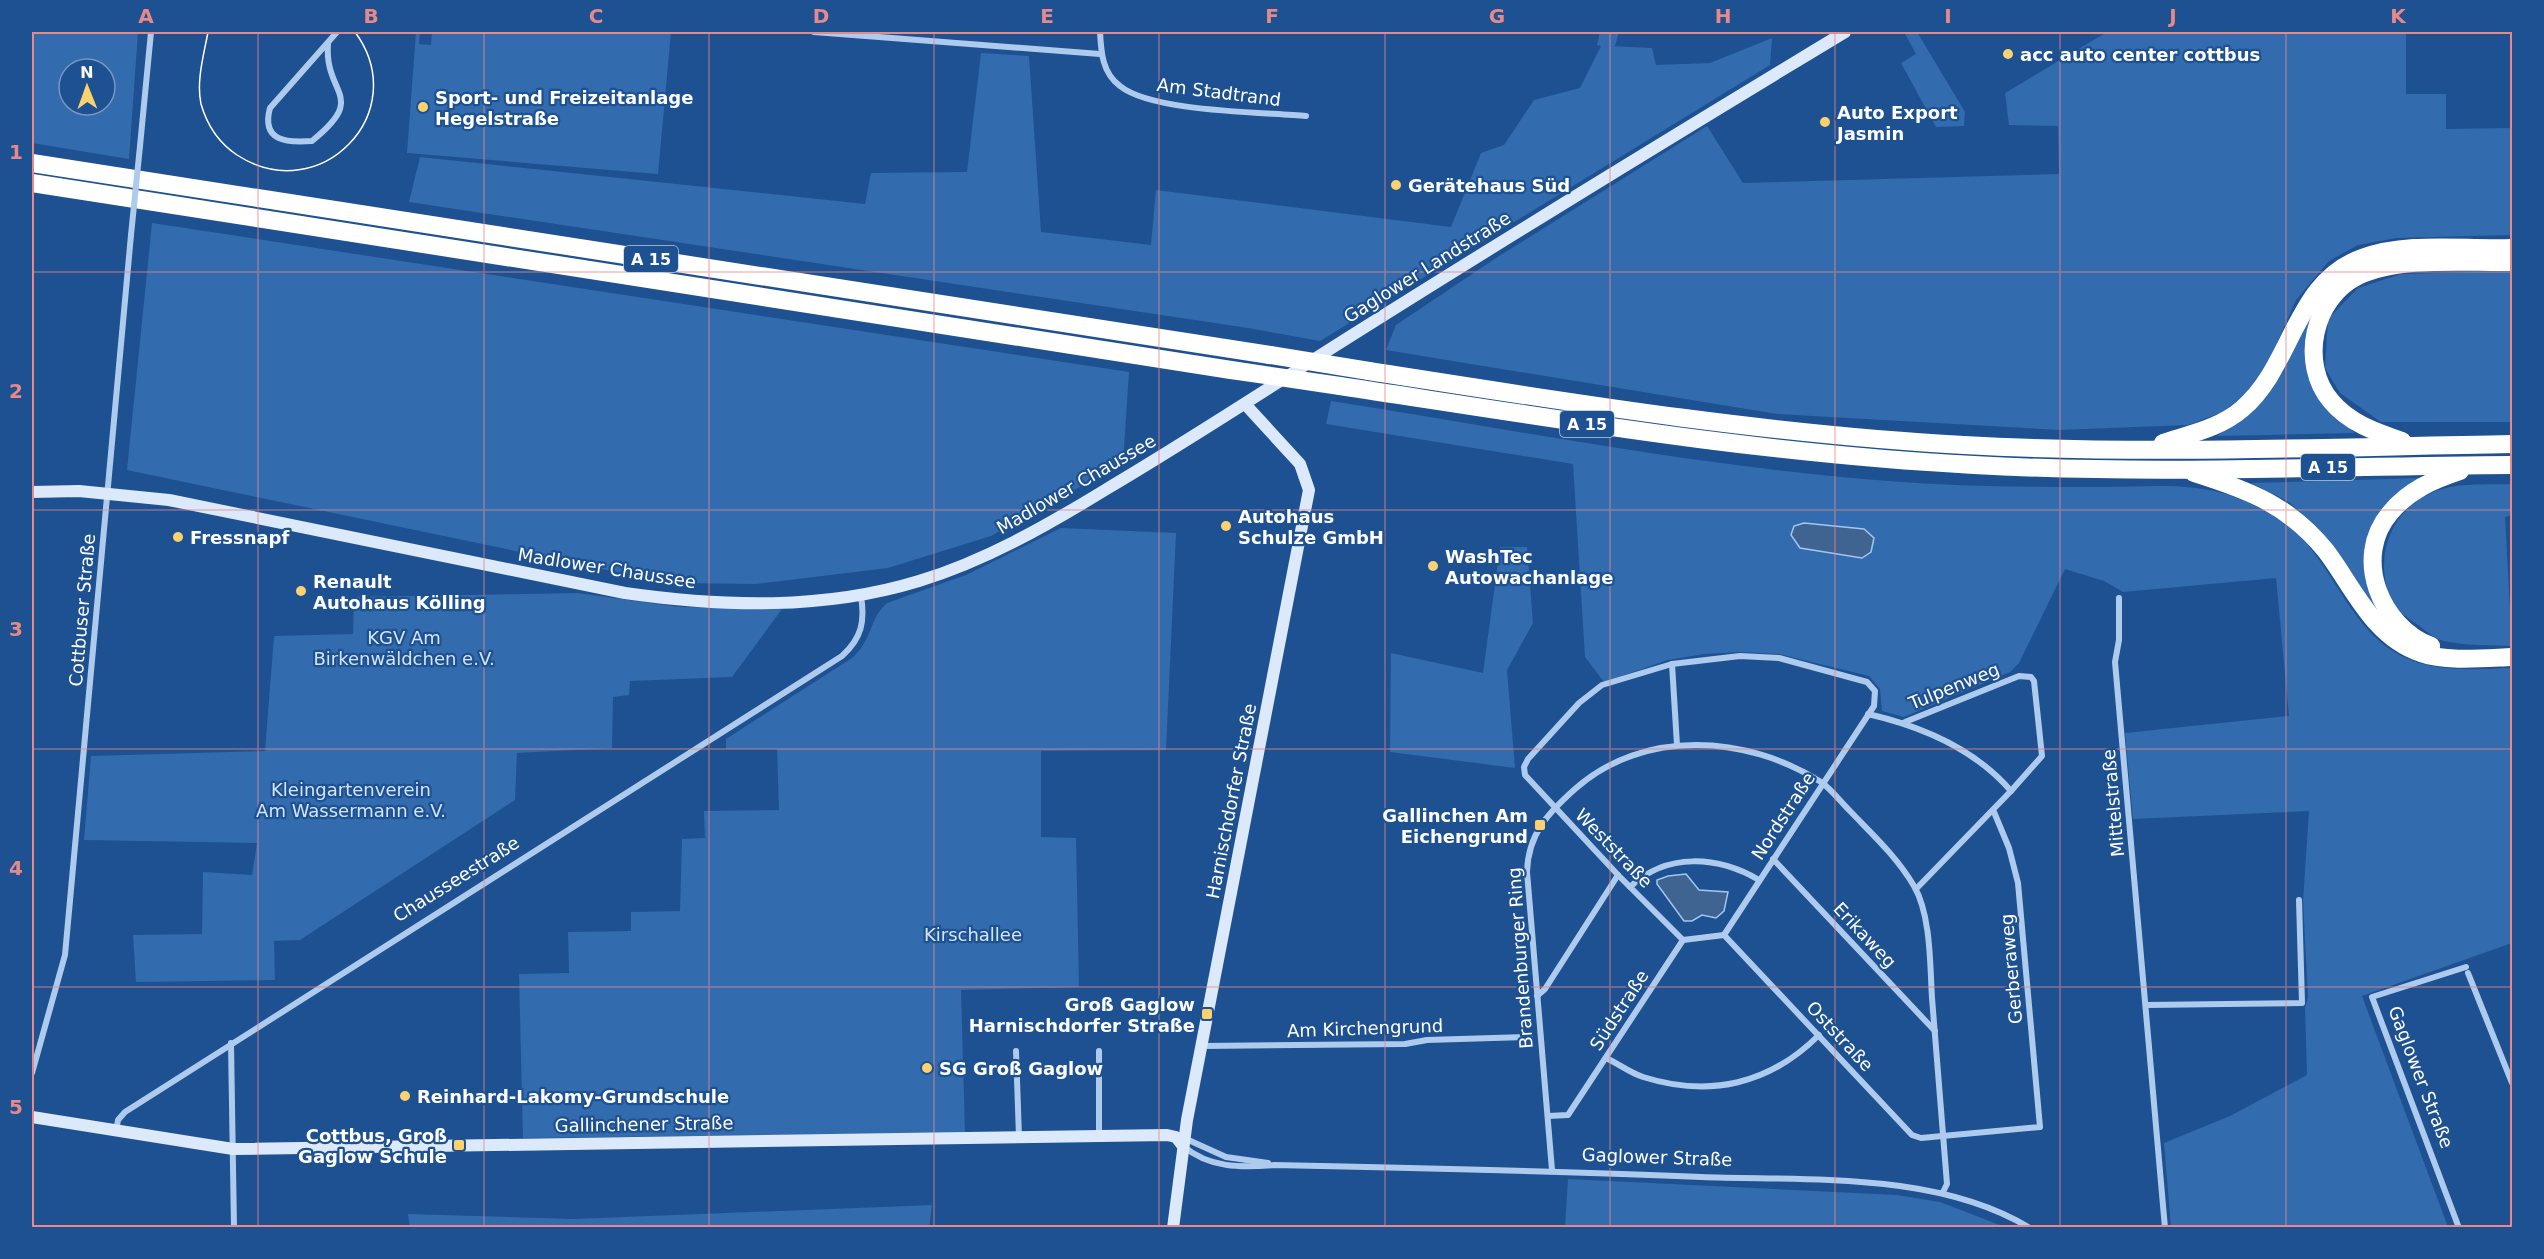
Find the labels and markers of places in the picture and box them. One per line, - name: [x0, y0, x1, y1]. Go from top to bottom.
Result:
- place label: acc auto center cottbus: [2020, 44, 2260, 65]
- marker: acc auto center cottbus: [2001, 47, 2015, 61]
- place label: Sport- und Freizeitanlage Hegelstraße: [435, 87, 693, 129]
- marker: Sport- und Freizeitanlage Hegelstraße: [416, 100, 430, 114]
- place label: Auto Export Jasmin: [1835, 102, 1958, 144]
- marker: Auto Export Jasmin: [1818, 115, 1832, 129]
- place label: Gerätehaus Süd: [1408, 175, 1570, 196]
- marker: Gerätehaus Süd: [1389, 178, 1403, 192]
- place label: Autohaus Schulze GmbH: [1238, 506, 1384, 548]
- marker: Autohaus Schulze GmbH: [1219, 519, 1233, 533]
- place label: Fressnapf: [190, 527, 290, 548]
- marker: Fressnapf: [171, 530, 185, 544]
- place label: WashTec Autowachanlage: [1445, 546, 1613, 588]
- marker: WashTec Autowachanlage: [1426, 559, 1440, 573]
- place label: Renault Autohaus Kölling: [313, 571, 486, 613]
- marker: Renault Autohaus Kölling: [294, 584, 308, 598]
- place label: Gallinchen Am Eichengrund: [1382, 805, 1528, 847]
- marker: Gallinchen Am Eichengrund: [1533, 818, 1547, 832]
- place label: Groß Gaglow Harnischdorfer Straße: [969, 994, 1195, 1036]
- marker: Groß Gaglow Harnischdorfer Straße: [1200, 1007, 1214, 1021]
- place label: SG Groß Gaglow: [939, 1058, 1103, 1079]
- marker: SG Groß Gaglow: [920, 1061, 934, 1075]
- place label: Reinhard-Lakomy-Grundschule: [417, 1086, 729, 1107]
- marker: Reinhard-Lakomy-Grundschule: [398, 1089, 412, 1103]
- place label: Cottbus, Groß Gaglow Schule: [298, 1125, 447, 1167]
- marker: Cottbus, Groß Gaglow Schule: [452, 1138, 466, 1152]

